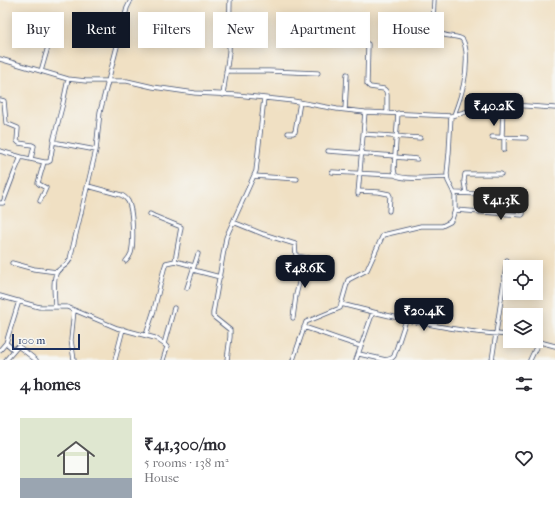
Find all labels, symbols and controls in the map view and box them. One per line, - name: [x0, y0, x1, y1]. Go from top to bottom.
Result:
- chip: Buy: [12, 12, 64, 48]
- chip: Rent: [72, 12, 130, 48]
- chip: Filters: [138, 12, 205, 48]
- chip: New: [213, 12, 268, 48]
- chip: Apartment: [276, 12, 370, 48]
- chip: House: [378, 12, 444, 48]
- pin: ₹40.2K: [461, 93, 527, 127]
- text: ₹40.2K: [474, 98, 514, 113]
- pin: ₹41.3K: [468, 187, 534, 221]
- text: ₹41.3K: [482, 192, 520, 207]
- pin: ₹48.6K: [272, 255, 338, 289]
- text: ₹48.6K: [285, 260, 325, 275]
- map controls: [503, 260, 543, 348]
- button: locate: [503, 260, 543, 300]
- pin: ₹20.4K: [391, 298, 457, 332]
- text: ₹20.4K: [403, 303, 445, 318]
- button: layers: [503, 308, 543, 348]
- scale bar: [12, 332, 80, 351]
- text: 100 m: [18, 334, 46, 347]
- icon: filters: [513, 373, 535, 395]
- text: 4 homes: [20, 374, 80, 394]
- icon: home: [52, 434, 100, 482]
- text: ₹41,300/mo: [144, 434, 226, 454]
- icon: heart: [513, 447, 535, 469]
- text: 5 rooms · 138 m²: [144, 455, 229, 470]
- text: House: [144, 470, 179, 485]

